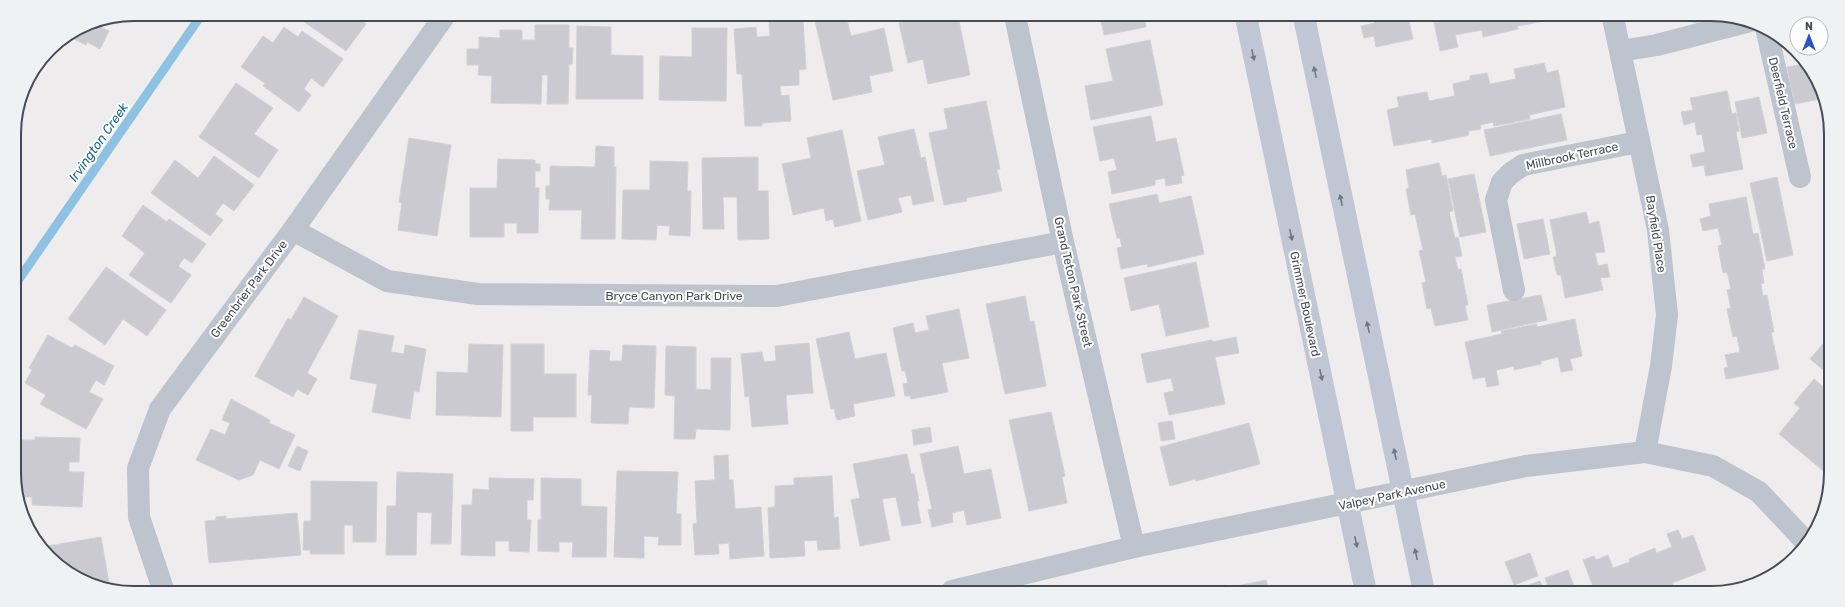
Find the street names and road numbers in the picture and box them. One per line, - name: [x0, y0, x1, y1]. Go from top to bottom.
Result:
- street label: Deerfield Terrace: [1766, 56, 1800, 151]
- street label: Millbrook Terrace: [1525, 139, 1620, 173]
- street label: Bayfield Place: [1643, 194, 1669, 274]
- street label: Grand Teton Park Street: [1051, 216, 1095, 349]
- street label: Greenbrier Park Drive: [208, 237, 290, 341]
- street label: Grimmer Boulevard: [1287, 250, 1323, 358]
- street label: Bryce Canyon Park Drive: [605, 289, 743, 303]
- street label: Valpey Park Avenue: [1337, 477, 1447, 513]

